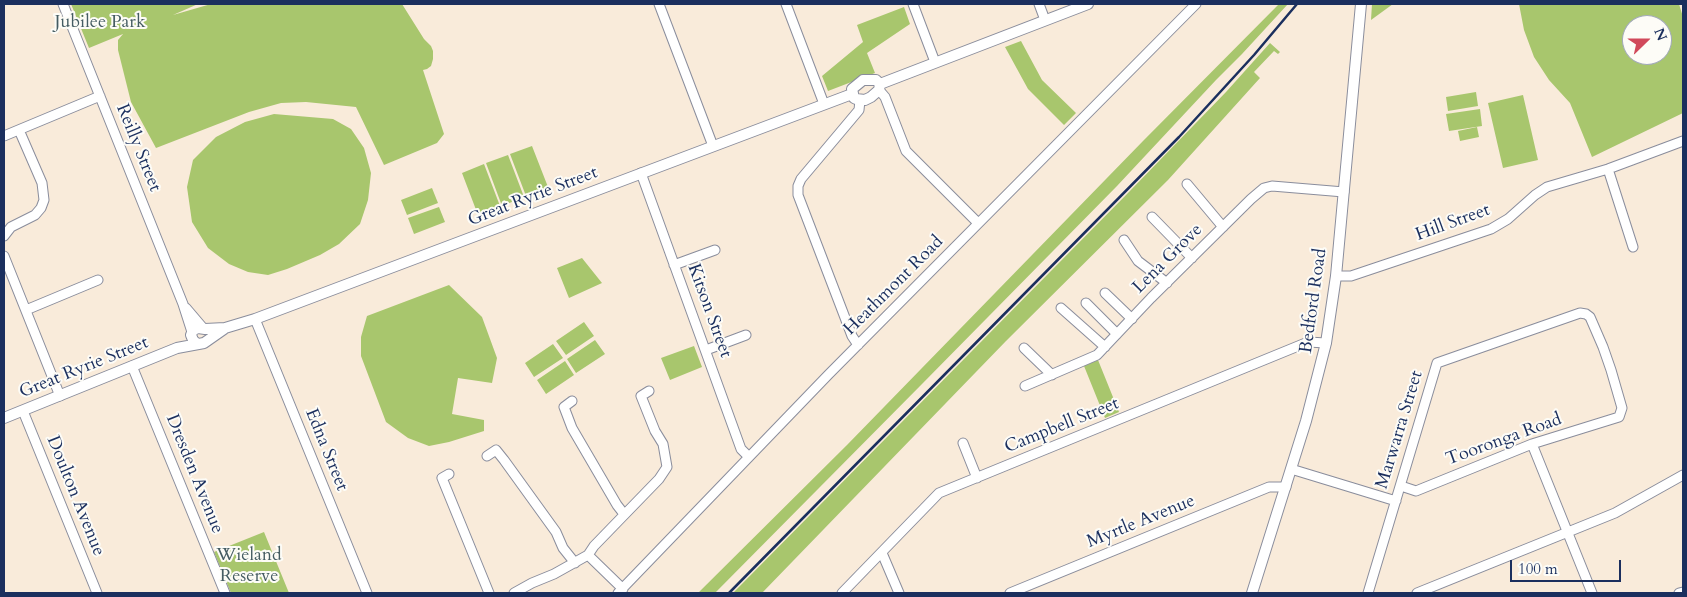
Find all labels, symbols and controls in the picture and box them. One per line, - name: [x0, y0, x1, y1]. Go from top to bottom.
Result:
- park label: Jubilee Park: [54, 12, 146, 34]
- north arrow: [1622, 15, 1672, 65]
- text: N: [1649, 25, 1672, 44]
- street label: Reilly Street: [111, 101, 165, 195]
- street label: Great Ryrie Street: [465, 162, 601, 232]
- street label: Hill Street: [1413, 200, 1493, 246]
- street label: Lena Grove: [1129, 220, 1207, 298]
- street label: Heathmont Road: [840, 232, 948, 340]
- street label: Bedford Road: [1296, 247, 1332, 355]
- street label: Kitson Street: [682, 261, 736, 361]
- street label: Great Ryrie Street: [16, 332, 152, 404]
- street label: Marwarra Street: [1372, 368, 1428, 492]
- street label: Campbell Street: [1002, 393, 1122, 459]
- street label: Edna Street: [300, 406, 352, 494]
- street label: Tooronga Road: [1443, 409, 1565, 471]
- street label: Dresden Avenue: [160, 411, 228, 537]
- street label: Doulton Avenue: [41, 433, 109, 559]
- street label: Myrtle Avenue: [1084, 491, 1198, 553]
- park label: Wieland Reserve: [216, 545, 282, 588]
- scale bar: [1512, 550, 1623, 582]
- text: 100 m: [1518, 559, 1558, 579]

